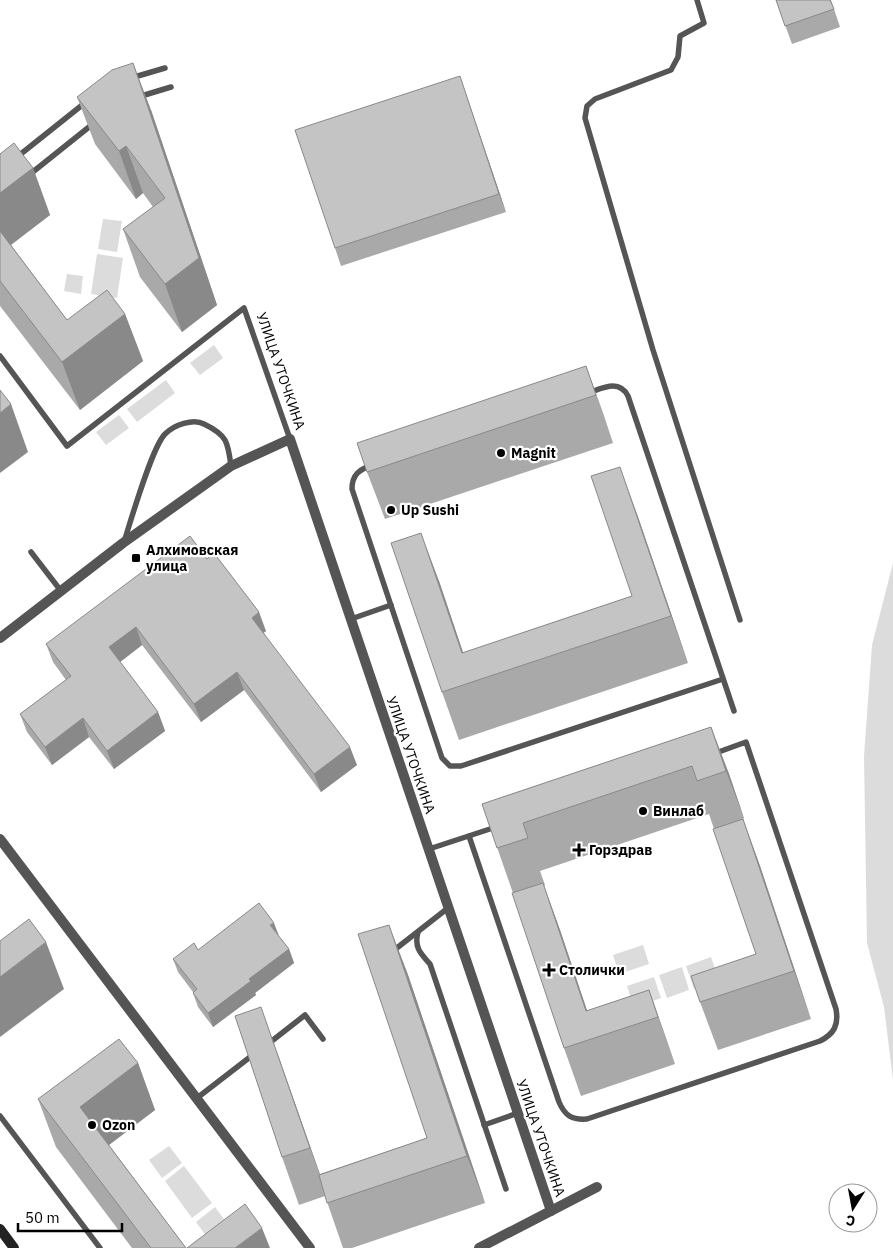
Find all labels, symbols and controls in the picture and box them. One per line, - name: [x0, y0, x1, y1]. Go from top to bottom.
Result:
- street label: УЛИЦА УТОЧКИНА: [253, 310, 309, 432]
- place label: Magnit: [511, 444, 556, 462]
- marker: Magnit: [495, 447, 507, 459]
- place label: Up Sushi: [401, 501, 459, 519]
- marker: Up Sushi: [385, 504, 397, 516]
- place label: Алхимовская улица: [146, 541, 238, 575]
- marker: Алхимовская улица: [130, 552, 142, 564]
- street label: УЛИЦА УТОЧКИНА: [383, 694, 439, 816]
- place label: Винлаб: [653, 802, 704, 820]
- marker: Винлаб: [637, 805, 649, 817]
- place label: Горздрав: [589, 841, 652, 859]
- marker: Горздрав: [573, 844, 585, 856]
- place label: Столички: [559, 961, 625, 979]
- marker: Столички: [543, 964, 555, 976]
- street label: УЛИЦА УТОЧКИНА: [513, 1077, 569, 1199]
- place label: Ozon: [102, 1116, 135, 1134]
- marker: Ozon: [86, 1119, 98, 1131]
- north arrow: [828, 1183, 878, 1233]
- scale bar: [18, 1200, 121, 1232]
- text: 50 m: [25, 1208, 60, 1227]
- text: С: [844, 1211, 857, 1230]

